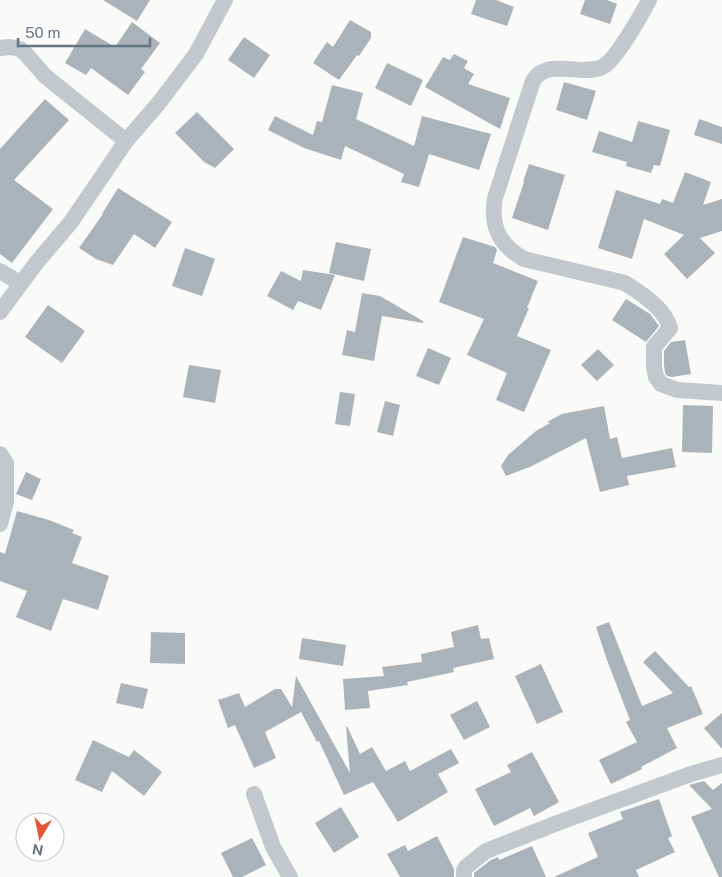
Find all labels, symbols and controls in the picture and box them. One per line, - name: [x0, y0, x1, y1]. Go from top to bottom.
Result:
- scale bar: [18, 15, 150, 47]
- text: 50 m: [25, 24, 60, 41]
- north arrow: [15, 812, 65, 862]
- text: N: [31, 841, 45, 859]

